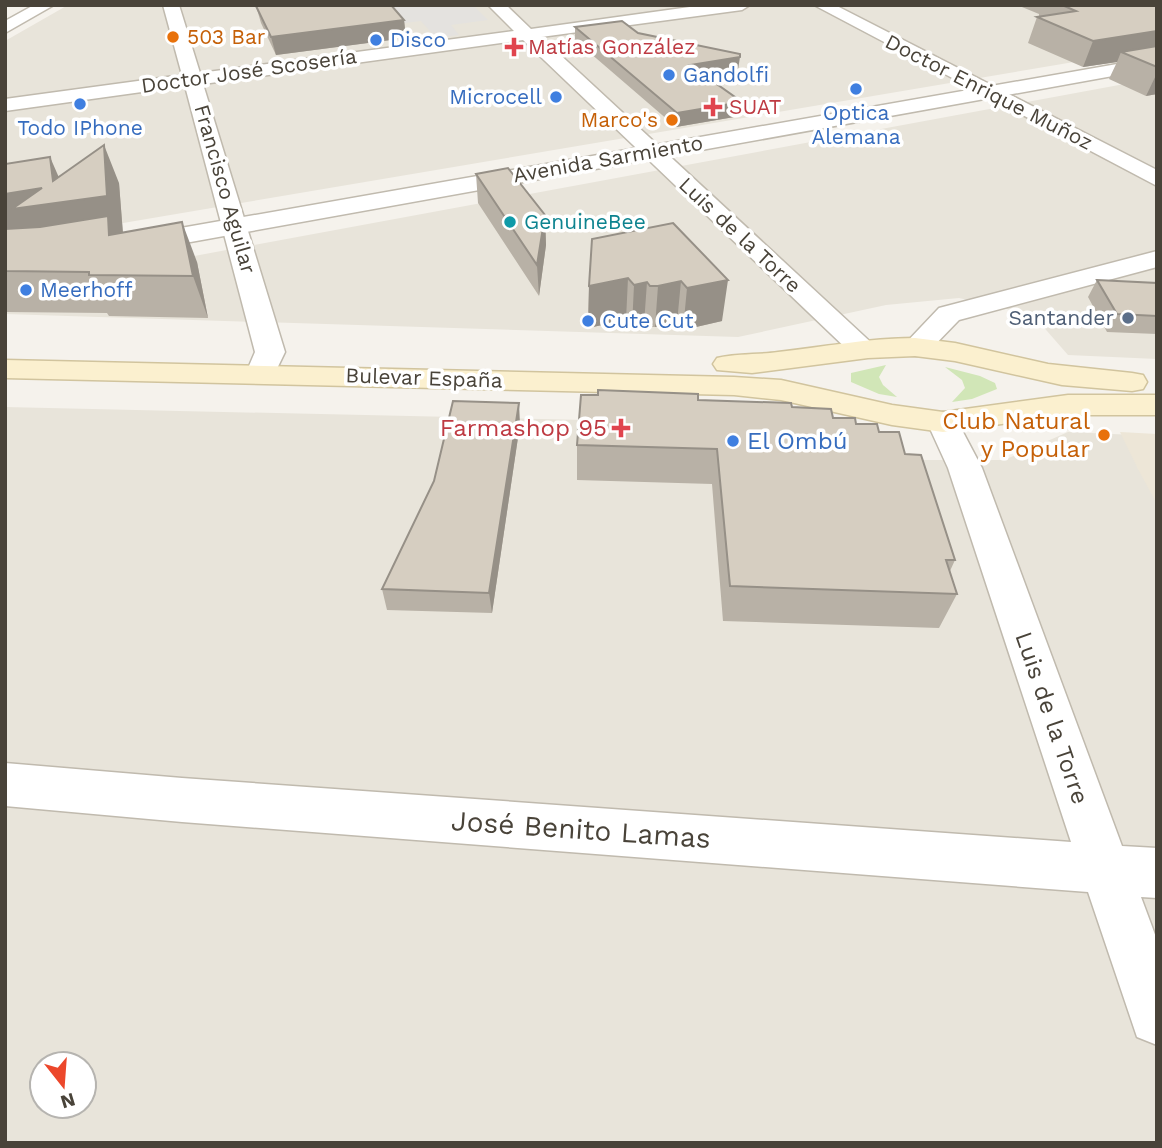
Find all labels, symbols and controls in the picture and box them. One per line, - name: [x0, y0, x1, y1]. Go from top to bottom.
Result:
- place label: 503 Bar: [187, 24, 266, 49]
- place label: Disco: [390, 27, 446, 52]
- street label: Doctor Enrique Muñoz: [881, 28, 1097, 155]
- marker: 503 Bar: [165, 29, 181, 45]
- marker: Disco: [368, 32, 384, 48]
- place label: Matías González: [528, 34, 695, 59]
- marker: Matías González: [506, 39, 522, 55]
- street label: Doctor José Scosería: [140, 43, 358, 98]
- place label: Gandolfi: [683, 62, 769, 87]
- marker: Gandolfi: [661, 67, 677, 83]
- marker: Optica Alemana: [848, 81, 864, 97]
- place label: Microcell: [449, 84, 543, 109]
- marker: Microcell: [548, 89, 564, 105]
- place label: SUAT: [729, 94, 782, 119]
- marker: Todo IPhone: [72, 96, 88, 112]
- marker: SUAT: [703, 97, 723, 117]
- place label: Optica Alemana: [811, 100, 901, 149]
- street label: Francisco Aguilar: [189, 101, 262, 277]
- place label: Marco's: [580, 107, 658, 132]
- marker: Marco's: [664, 112, 680, 128]
- place label: Todo IPhone: [17, 115, 143, 140]
- street label: Avenida Sarmiento: [511, 130, 705, 188]
- street label: Luis de la Torre: [674, 172, 807, 298]
- place label: GenuineBee: [524, 209, 646, 234]
- marker: GenuineBee: [502, 214, 518, 230]
- place label: Meerhoff: [40, 277, 133, 302]
- marker: Meerhoff: [18, 282, 34, 298]
- place label: Santander: [1008, 305, 1114, 330]
- place label: Cute Cut: [602, 308, 694, 333]
- marker: Santander: [1120, 310, 1136, 326]
- marker: Cute Cut: [580, 313, 596, 329]
- street label: Bulevar España: [345, 362, 503, 393]
- place label: Club Natural y Popular: [942, 407, 1091, 463]
- place label: Farmashop 95: [440, 414, 607, 442]
- marker: Farmashop 95: [613, 420, 629, 436]
- place label: El Ombú: [747, 427, 848, 455]
- marker: Club Natural y Popular: [1096, 427, 1112, 443]
- marker: El Ombú: [725, 433, 741, 449]
- street label: Luis de la Torre: [1009, 628, 1095, 808]
- street label: José Benito Lamas: [450, 804, 712, 855]
- north arrow: [28, 1050, 98, 1120]
- text: N: [58, 1088, 78, 1114]

